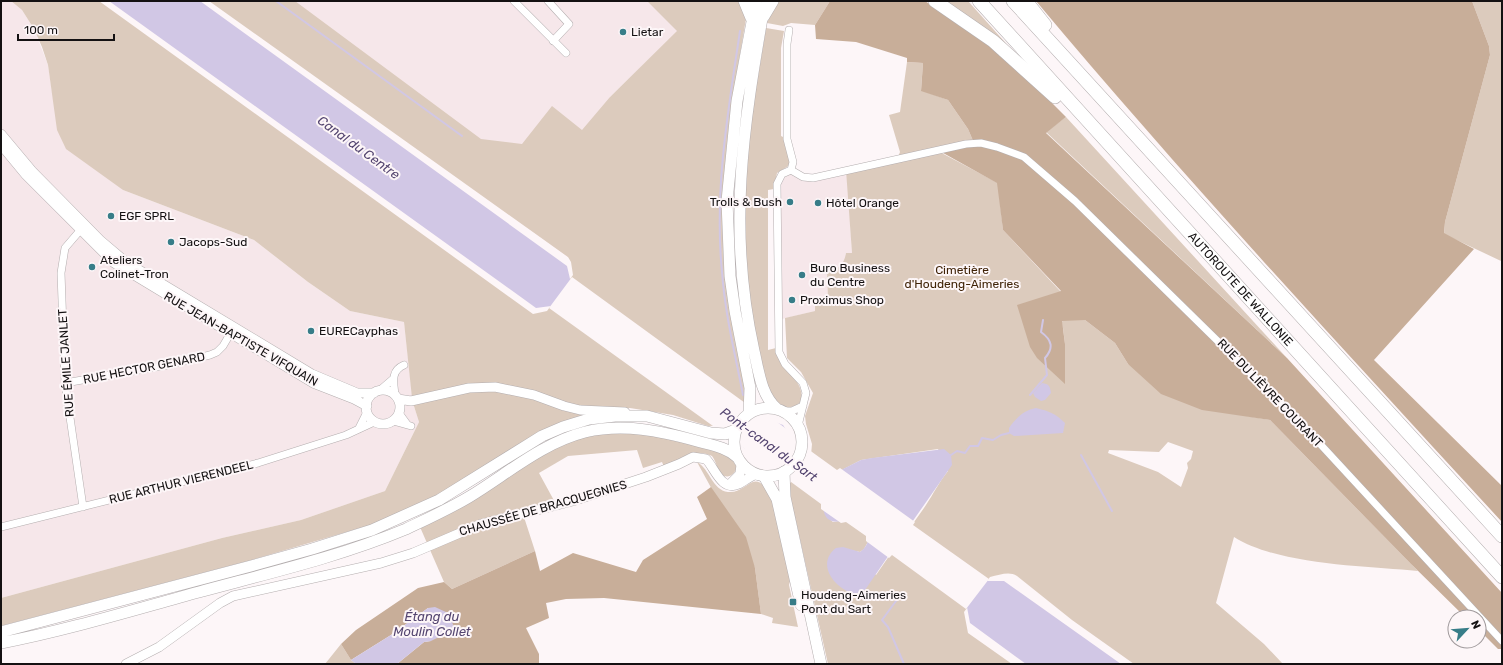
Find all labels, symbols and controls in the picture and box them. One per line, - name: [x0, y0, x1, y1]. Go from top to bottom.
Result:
- scale bar: [18, 16, 114, 42]
- text: 100 m: [24, 23, 58, 37]
- place label: Lietar: [631, 25, 664, 39]
- marker: Lietar: [618, 27, 628, 37]
- water label: Canal du Centre: [315, 113, 403, 182]
- place label: Trolls & Bush: [710, 195, 782, 209]
- place label: Hôtel Orange: [826, 196, 899, 210]
- marker: Trolls & Bush: [785, 197, 795, 207]
- marker: Hôtel Orange: [813, 198, 823, 208]
- place label: EGF SPRL: [119, 209, 174, 223]
- marker: EGF SPRL: [106, 211, 116, 221]
- street label: AUTOROUTE DE WALLONIE: [1185, 229, 1296, 349]
- place label: Jacops-Sud: [179, 235, 247, 249]
- marker: Jacops-Sud: [166, 237, 176, 247]
- place label: Ateliers Colinet-Tron: [100, 253, 169, 281]
- place label: Buro Business du Centre: [810, 261, 890, 289]
- marker: Ateliers Colinet-Tron: [87, 262, 97, 272]
- park label: Cimetière d'Houdeng-Aimeries: [905, 263, 1019, 291]
- marker: Buro Business du Centre: [797, 270, 807, 280]
- street label: RUE JEAN-BAPTISTE VIFQUAIN: [161, 289, 321, 389]
- place label: Proximus Shop: [800, 293, 884, 307]
- marker: Proximus Shop: [787, 295, 797, 305]
- street label: RUE ÉMILE JANLET: [55, 308, 77, 418]
- place label: EURECayphas: [319, 324, 398, 338]
- marker: EURECayphas: [306, 326, 316, 336]
- street label: RUE DU LIÈVRE COURANT: [1215, 336, 1325, 450]
- street label: RUE HECTOR GENARD: [82, 349, 206, 387]
- water label: Pont-canal du Sart: [717, 404, 821, 485]
- street label: RUE ARTHUR VIERENDEEL: [108, 457, 255, 507]
- street label: CHAUSSÉE DE BRACQUEGNIES: [458, 477, 628, 539]
- place label: Houdeng-Aimeries Pont du Sart: [801, 588, 906, 616]
- marker: Houdeng-Aimeries Pont du Sart: [788, 597, 798, 607]
- water label: Étang du Moulin Collet: [393, 609, 472, 639]
- north arrow: [1447, 609, 1487, 649]
- text: N: [1468, 618, 1483, 631]

